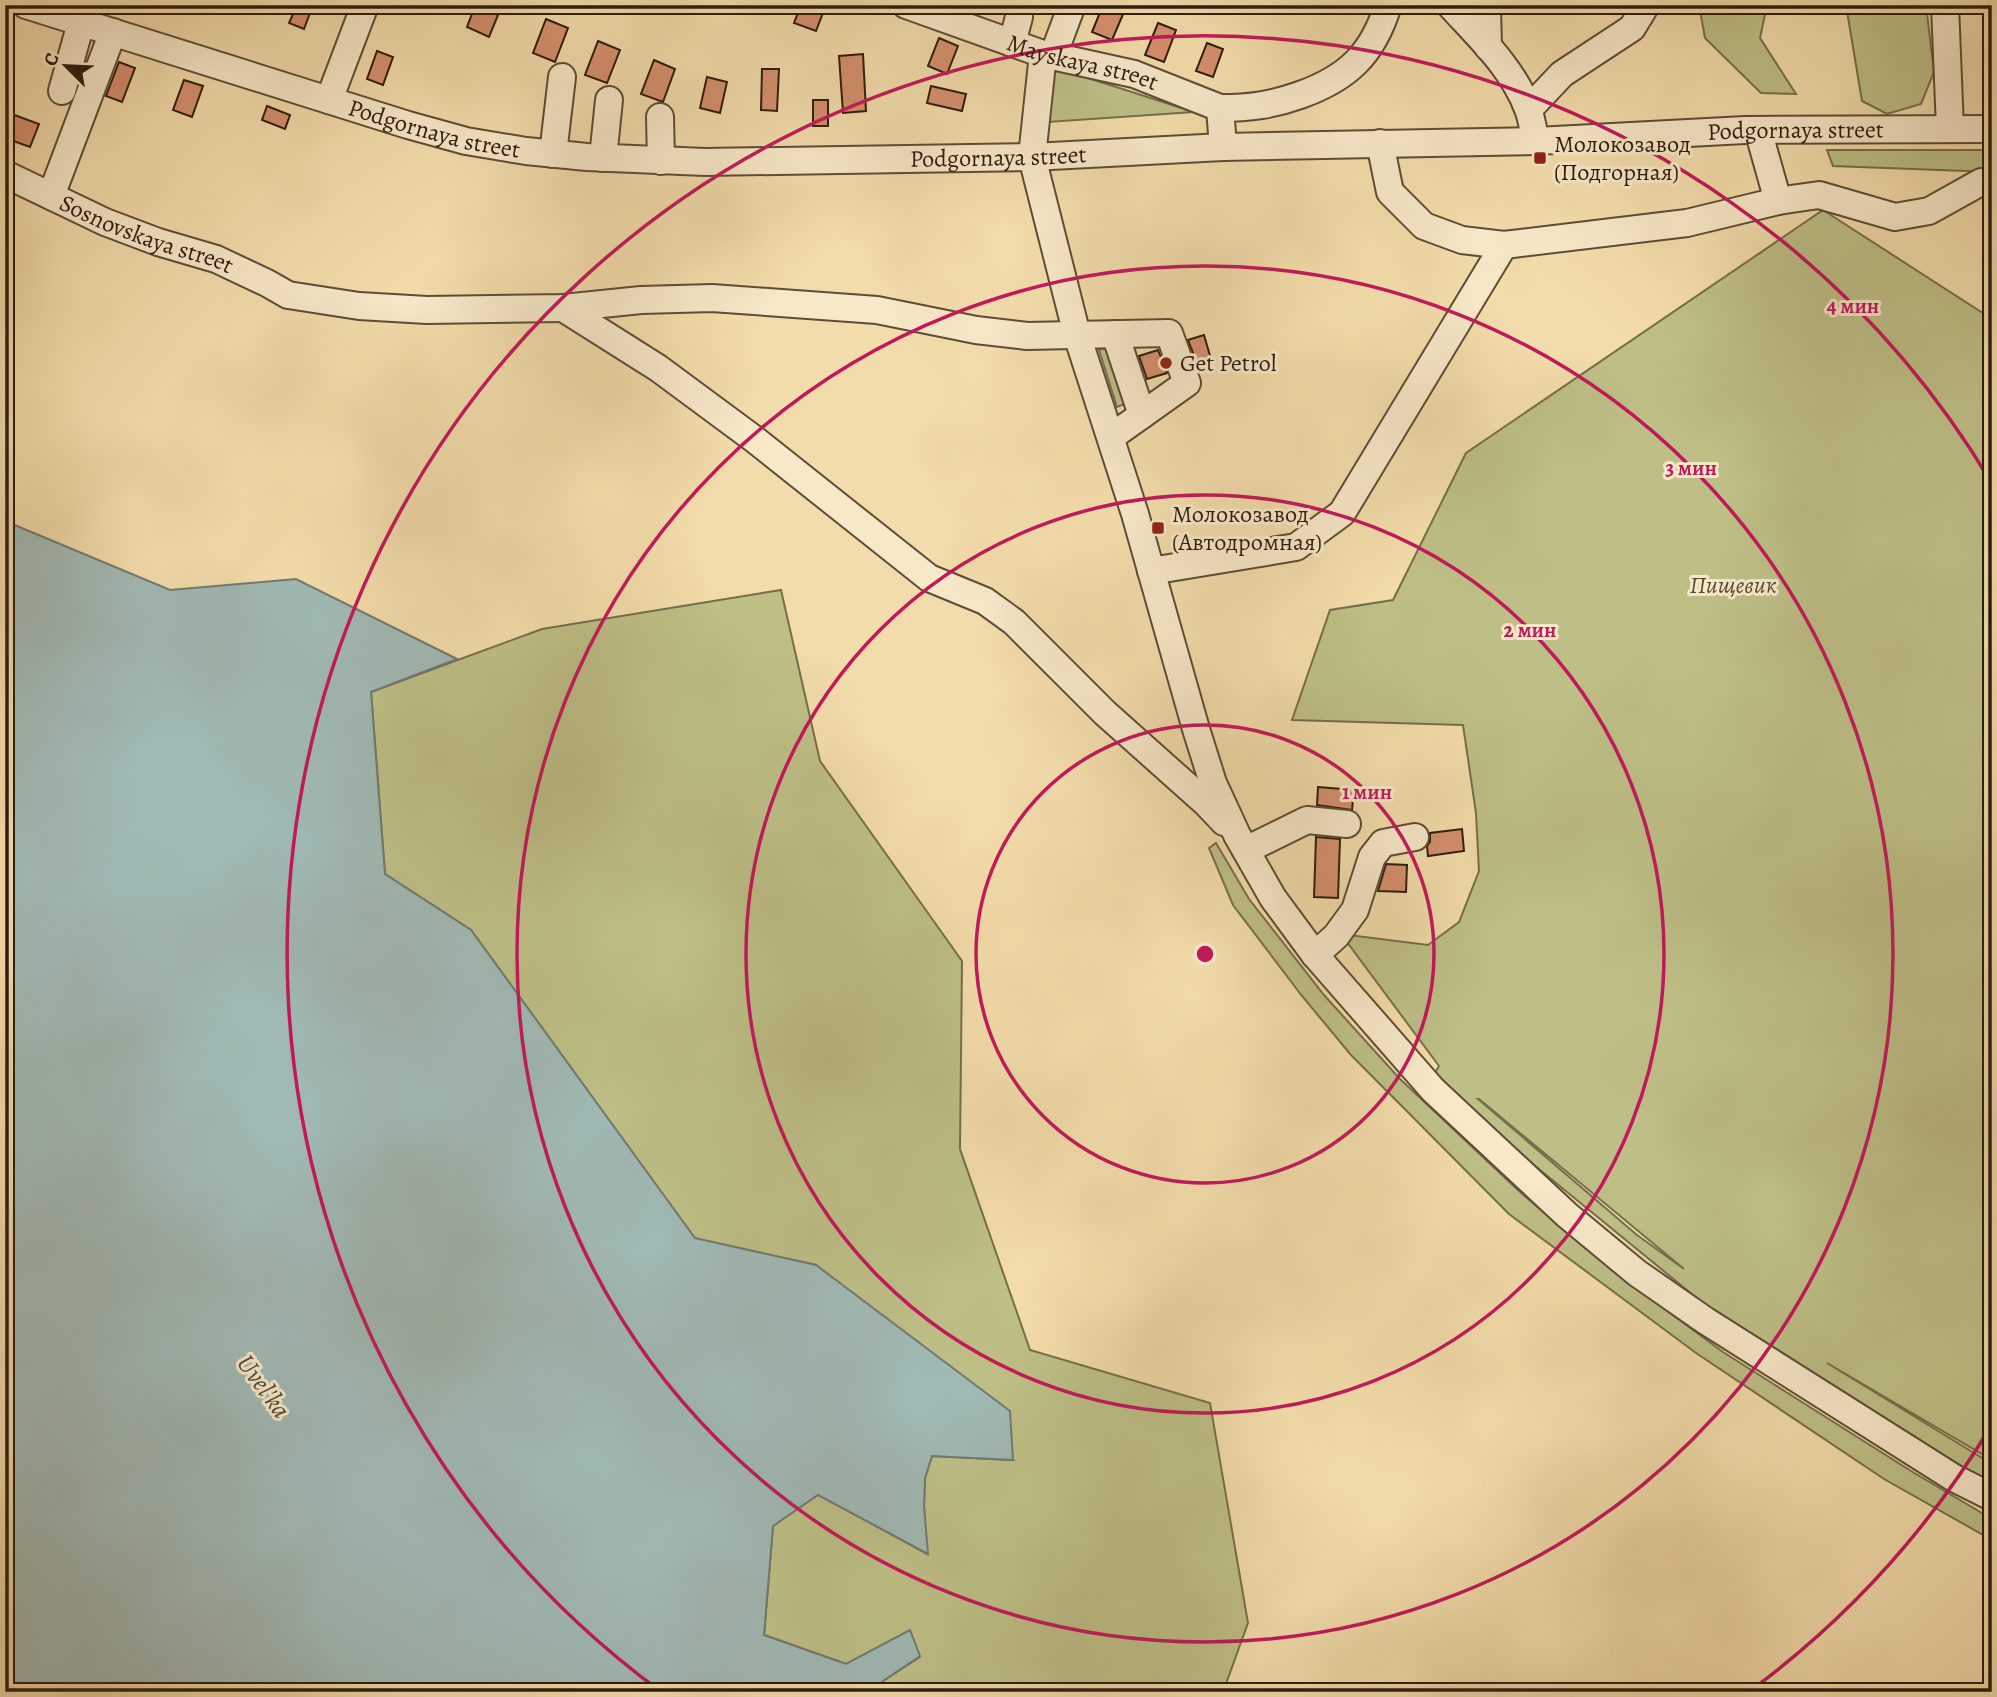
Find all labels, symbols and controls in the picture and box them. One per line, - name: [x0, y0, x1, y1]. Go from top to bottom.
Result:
- street label: Mayskaya street: [1002, 26, 1163, 98]
- north arrow: [32, 32, 102, 102]
- text: С: [37, 49, 66, 70]
- street label: Podgornaya street: [344, 91, 523, 166]
- street label: Podgornaya street: [1707, 113, 1884, 148]
- place label: Молокозавод (Подгорная): [1554, 128, 1691, 188]
- street label: Podgornaya street: [910, 138, 1087, 175]
- marker: Молокозавод (Подгорная): [1532, 150, 1548, 166]
- street label: Sosnovskaya street: [54, 187, 239, 281]
- text: 4 мин: [1827, 292, 1879, 320]
- place label: Get Petrol: [1180, 347, 1277, 379]
- marker: Get Petrol: [1158, 355, 1174, 371]
- text: 3 мин: [1665, 454, 1717, 482]
- place label: Молокозавод (Автодромная): [1172, 498, 1322, 558]
- marker: Молокозавод (Автодромная): [1150, 520, 1166, 536]
- park label: Пищевик: [1689, 569, 1777, 601]
- text: 2 мин: [1504, 616, 1556, 644]
- text: 1 мин: [1342, 778, 1392, 806]
- centre of rings: [1193, 942, 1217, 966]
- water label: Uvel'ka: [229, 1347, 299, 1425]

